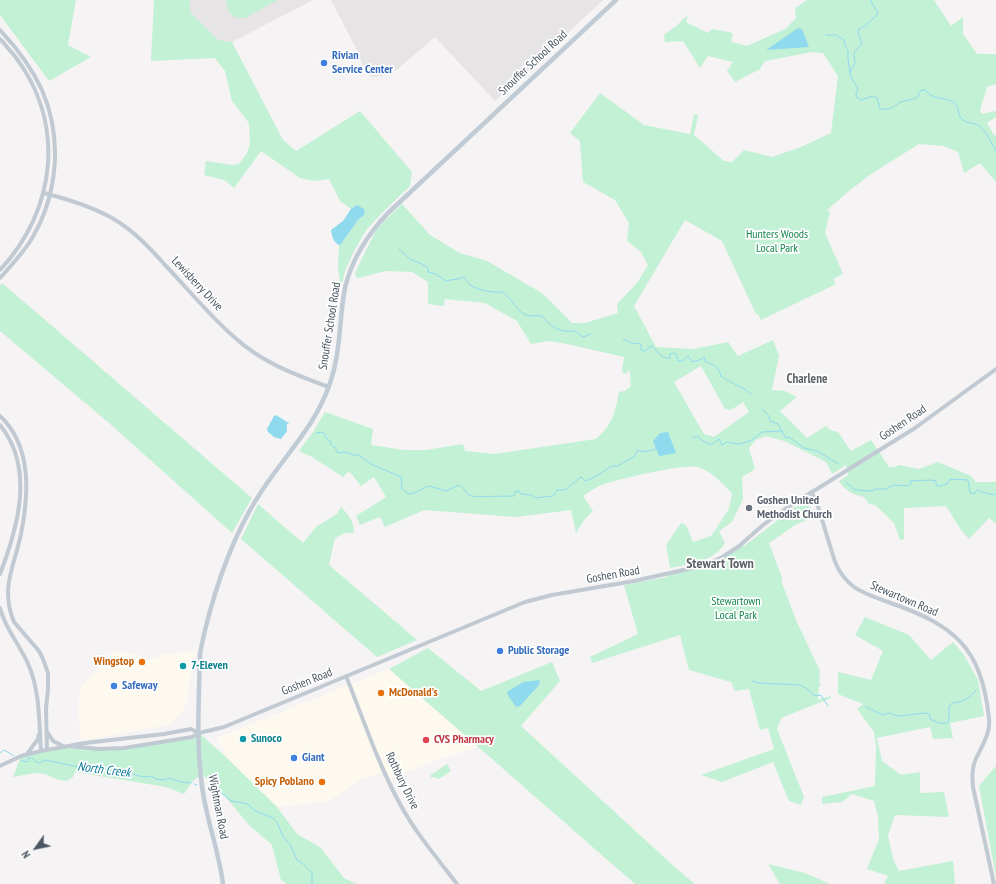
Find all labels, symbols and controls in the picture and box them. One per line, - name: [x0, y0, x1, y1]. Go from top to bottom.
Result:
- street label: Snouffer School Road: [496, 28, 570, 98]
- place label: Rivian Service Center: [332, 49, 393, 77]
- marker: Rivian Service Center: [319, 58, 329, 68]
- park label: Hunters Woods Local Park: [746, 228, 808, 256]
- street label: Lewisberry Drive: [168, 254, 226, 314]
- street label: Snouffer School Road: [316, 281, 344, 371]
- district label: Charlene: [786, 371, 828, 387]
- street label: Goshen Road: [877, 402, 929, 444]
- place label: Goshen United Methodist Church: [757, 494, 832, 522]
- marker: Goshen United Methodist Church: [744, 503, 754, 513]
- district label: Stewart Town: [686, 556, 754, 572]
- street label: Goshen Road: [585, 563, 641, 587]
- street label: Stewartown Road: [868, 578, 940, 620]
- park label: Stewartown Local Park: [711, 595, 761, 623]
- place label: Public Storage: [508, 644, 569, 658]
- marker: Public Storage: [495, 646, 505, 656]
- place label: Wingstop: [94, 655, 134, 669]
- marker: Wingstop: [137, 657, 147, 667]
- place label: 7-Eleven: [191, 659, 228, 673]
- marker: 7-Eleven: [178, 661, 188, 671]
- street label: Goshen Road: [279, 665, 335, 699]
- place label: Safeway: [122, 679, 157, 693]
- marker: Safeway: [109, 681, 119, 691]
- place label: McDonald's: [389, 686, 438, 700]
- marker: McDonald's: [376, 688, 386, 698]
- place label: Sunoco: [251, 732, 282, 746]
- place label: CVS Pharmacy: [434, 733, 494, 747]
- marker: Sunoco: [238, 734, 248, 744]
- marker: CVS Pharmacy: [421, 735, 431, 745]
- street label: Rothbury Drive: [382, 750, 422, 812]
- place label: Giant: [302, 751, 325, 765]
- marker: Giant: [289, 753, 299, 763]
- water label: North Creek: [76, 759, 132, 781]
- street label: Wightman Road: [205, 774, 231, 840]
- place label: Spicy Poblano: [255, 775, 314, 789]
- marker: Spicy Poblano: [317, 777, 327, 787]
- north arrow: [16, 828, 56, 868]
- text: N: [18, 848, 33, 861]

